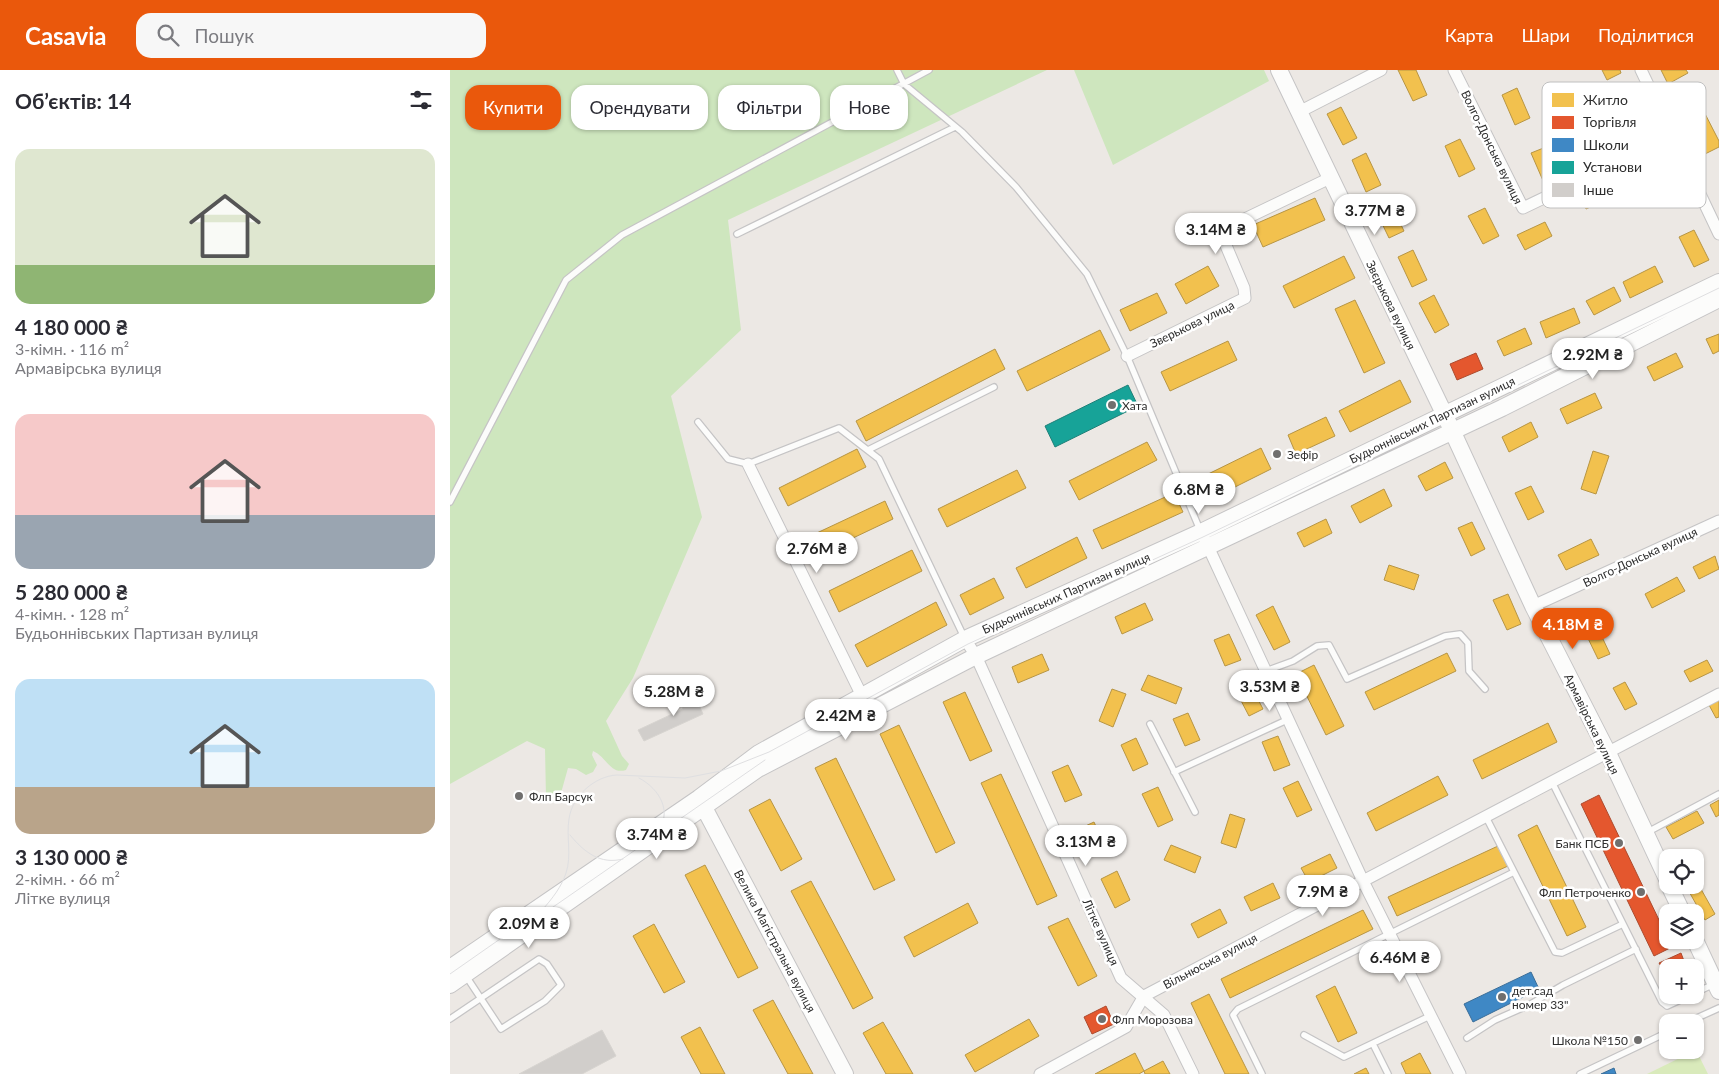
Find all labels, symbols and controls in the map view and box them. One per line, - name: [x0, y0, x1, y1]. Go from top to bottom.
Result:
- search box: [136, 13, 486, 58]
- text: Casavia: [25, 21, 106, 50]
- icon: search: [154, 21, 182, 49]
- text: Пошук: [194, 24, 254, 47]
- text: Карта: [1445, 24, 1493, 46]
- text: Шари: [1521, 24, 1570, 46]
- text: Поділитися: [1598, 24, 1694, 46]
- legend: [1542, 82, 1706, 208]
- chip: Купити: [465, 85, 561, 130]
- chip: Орендувати: [571, 85, 708, 130]
- chip: Фільтри: [718, 85, 820, 130]
- chip: Нове: [830, 85, 908, 130]
- icon: filters: [407, 86, 435, 114]
- text: Об’єктів: 14: [15, 88, 131, 113]
- street label: Волго-Донська вулиця: [1458, 88, 1526, 206]
- text: Житло: [1583, 91, 1628, 108]
- text: Торгівля: [1583, 113, 1637, 130]
- text: Школи: [1583, 136, 1629, 153]
- text: Установи: [1583, 158, 1642, 175]
- icon: home: [180, 181, 270, 271]
- text: Інше: [1583, 181, 1614, 198]
- pin: 3.77M ₴: [1329, 194, 1421, 236]
- text: 3.77M ₴: [1345, 200, 1405, 219]
- pin: 3.14M ₴: [1170, 212, 1262, 255]
- text: 3.14M ₴: [1186, 219, 1246, 238]
- street label: Звєрькова вулиця: [1363, 258, 1419, 352]
- street label: Зверькова улица: [1147, 297, 1237, 351]
- text: 4 180 000 ₴: [15, 314, 128, 339]
- pin: 2.92M ₴: [1547, 338, 1639, 380]
- text: 3-кімн. · 116 m²: [15, 339, 129, 358]
- text: 2.92M ₴: [1563, 344, 1623, 363]
- text: Армавірська вулиця: [15, 358, 162, 377]
- street label: Будьоннівських Партизан вулиця: [1347, 373, 1517, 467]
- place label: Хата: [1122, 398, 1148, 413]
- marker: Хата: [1106, 399, 1118, 411]
- icon: home: [180, 446, 270, 536]
- place label: Зефір: [1287, 447, 1318, 462]
- marker: Зефір: [1271, 448, 1283, 460]
- pin: 6.8M ₴: [1158, 472, 1240, 515]
- text: 6.8M ₴: [1173, 479, 1225, 498]
- street label: Волго-Донська вулиця: [1580, 524, 1700, 590]
- pin: 2.76M ₴: [771, 532, 863, 574]
- text: 2.76M ₴: [787, 538, 847, 557]
- street label: Будьоннівських Партизан вулиця: [980, 549, 1153, 637]
- text: 5 280 000 ₴: [15, 579, 128, 604]
- text: 4-кімн. · 128 m²: [15, 604, 129, 623]
- pin: 4.18M ₴: [1527, 608, 1619, 650]
- text: 4.18M ₴: [1543, 614, 1603, 633]
- text: Будьоннівських Партизан вулиця: [15, 623, 258, 642]
- pin: 3.53M ₴: [1224, 670, 1316, 712]
- street label: Армавірська вулиця: [1561, 671, 1623, 777]
- pin: 5.28M ₴: [628, 674, 720, 717]
- text: 3.53M ₴: [1240, 676, 1300, 695]
- text: 5.28M ₴: [644, 681, 704, 700]
- pin: 2.42M ₴: [800, 698, 892, 741]
- text: 2.42M ₴: [816, 705, 876, 724]
- icon: home: [180, 711, 270, 801]
- place label: Флп Барсук: [529, 789, 594, 804]
- marker: Флп Барсук: [513, 790, 525, 802]
- pin: 3.74M ₴: [611, 818, 703, 860]
- text: 3.74M ₴: [627, 824, 687, 843]
- pin: 3.13M ₴: [1040, 824, 1132, 867]
- text: 3.13M ₴: [1056, 831, 1116, 850]
- place label: Банк ПСБ: [1555, 836, 1609, 851]
- marker: Банк ПСБ: [1613, 837, 1625, 849]
- text: 3 130 000 ₴: [15, 844, 128, 869]
- map controls: [1659, 849, 1704, 1059]
- button: locate: [1659, 849, 1704, 894]
- street label: Велика Магістральна вулиця: [731, 867, 819, 1015]
- text: 2-кімн. · 66 m²: [15, 869, 120, 888]
- pin: 7.9M ₴: [1282, 874, 1364, 917]
- text: 7.9M ₴: [1297, 881, 1349, 900]
- place label: Флп Петроченко: [1539, 885, 1631, 900]
- marker: Флп Петроченко: [1635, 886, 1647, 898]
- text: Літке вулиця: [15, 888, 110, 907]
- street label: Літке вулиця: [1079, 895, 1122, 968]
- button: layers: [1659, 904, 1704, 949]
- pin: 2.09M ₴: [483, 906, 575, 949]
- text: 2.09M ₴: [499, 913, 559, 932]
- street label: Вільнюська вулиця: [1160, 930, 1260, 992]
- pin: 6.46M ₴: [1354, 940, 1446, 983]
- text: 6.46M ₴: [1370, 947, 1430, 966]
- button: +: [1659, 959, 1704, 1004]
- place label: дет.сад номер 33": [1512, 983, 1569, 1012]
- marker: дет.сад номер 33": [1496, 991, 1508, 1003]
- place label: Флп Морозова: [1112, 1012, 1193, 1027]
- marker: Флп Морозова: [1096, 1013, 1108, 1025]
- button: −: [1659, 1014, 1704, 1059]
- place label: Школа №150: [1552, 1033, 1628, 1048]
- marker: Школа №150: [1632, 1034, 1644, 1046]

